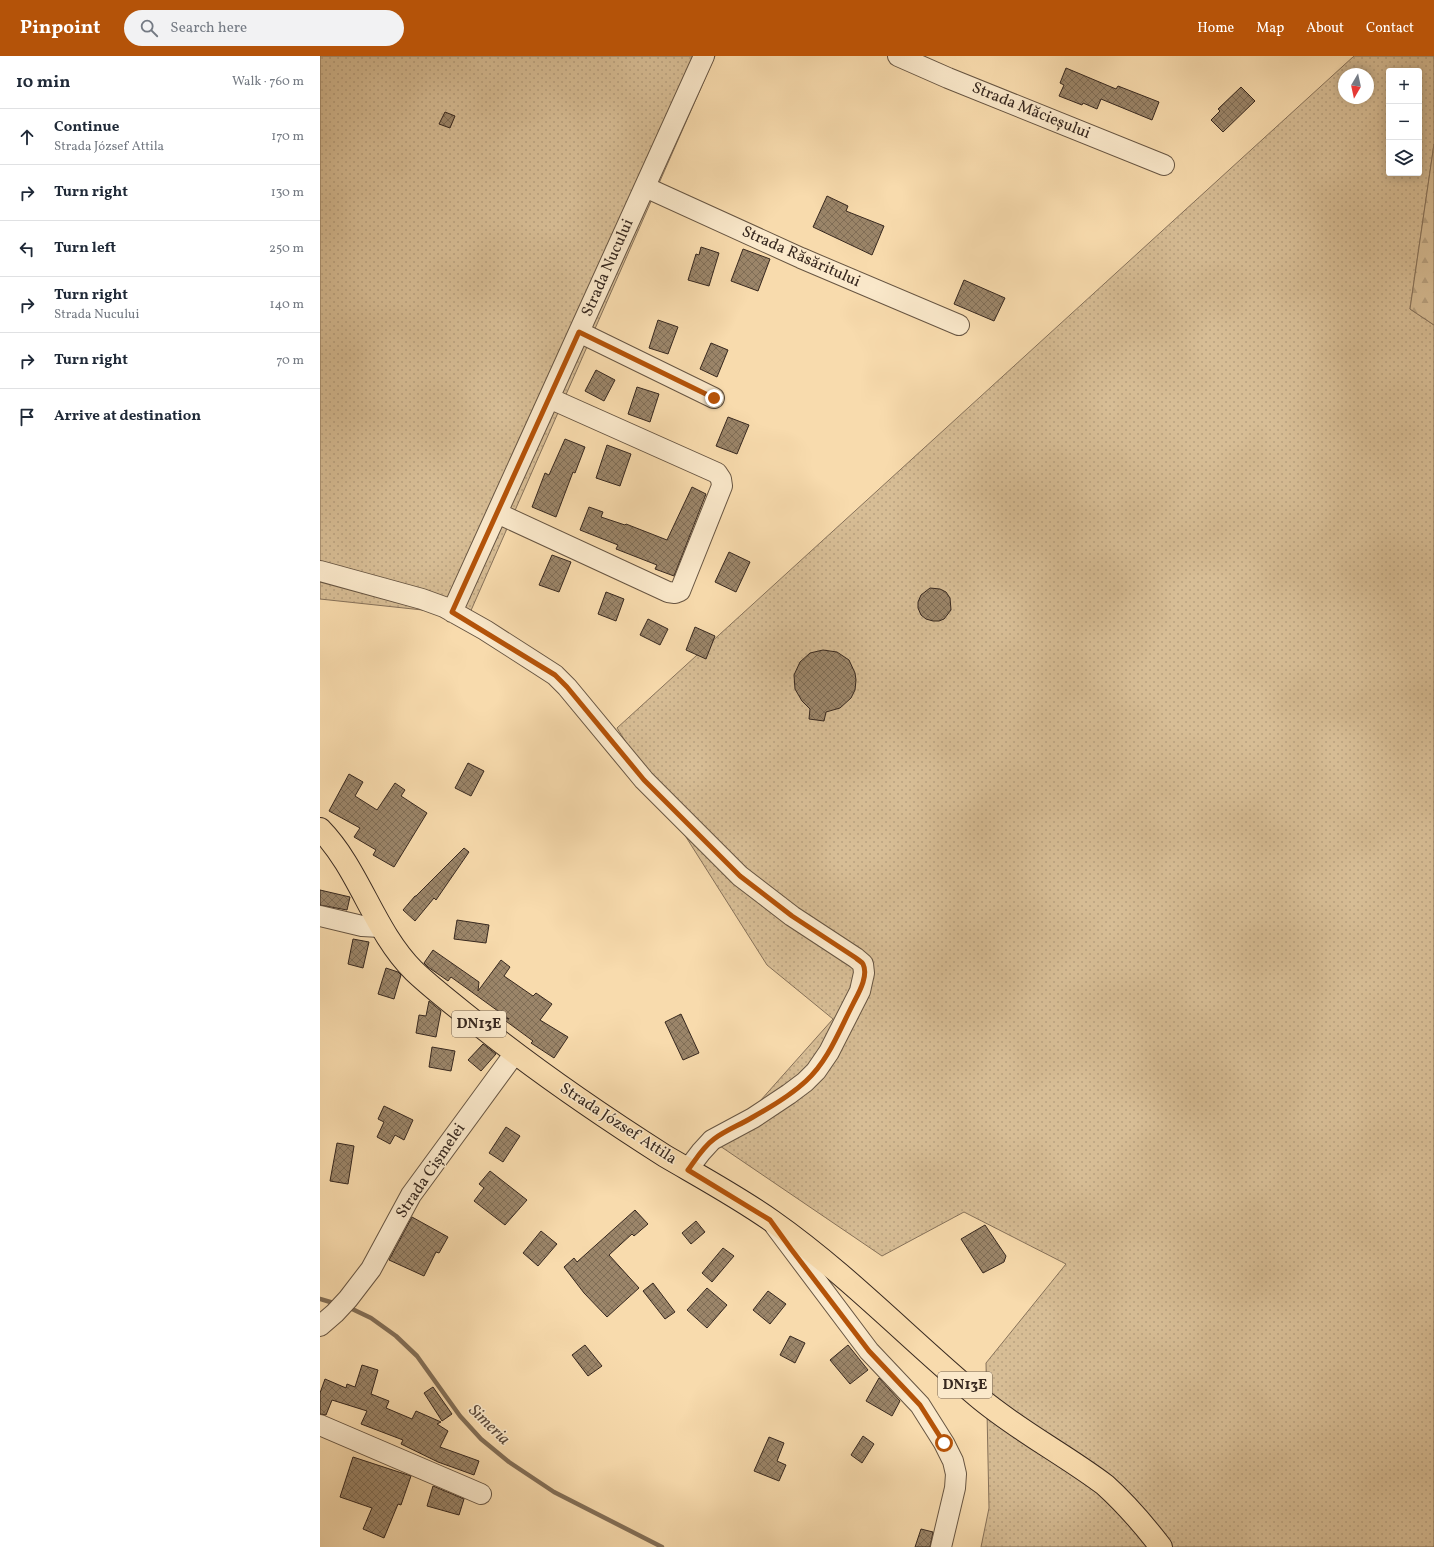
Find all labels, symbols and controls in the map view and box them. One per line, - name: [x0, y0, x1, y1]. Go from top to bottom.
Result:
- search box: [124, 10, 404, 46]
- text: Pinpoint: [20, 15, 100, 41]
- icon: search: [138, 17, 160, 39]
- text: Search here: [170, 18, 247, 39]
- text: Home: [1197, 19, 1234, 38]
- text: Map: [1256, 19, 1284, 38]
- text: About: [1306, 19, 1344, 38]
- text: Contact: [1366, 19, 1414, 38]
- north arrow: [1338, 68, 1374, 104]
- map controls: [1386, 68, 1422, 176]
- button: +: [1386, 68, 1422, 104]
- text: 10 min: [16, 71, 70, 94]
- text: Walk · 760 m: [232, 73, 304, 91]
- street label: Strada Măcieșului: [968, 77, 1094, 145]
- button: −: [1386, 104, 1422, 140]
- text: Continue: [54, 117, 119, 138]
- icon: ahead: [16, 126, 38, 148]
- text: 170 m: [271, 128, 304, 146]
- text: Strada József Attila: [54, 138, 164, 156]
- button: layers: [1386, 140, 1422, 176]
- icon: right: [16, 182, 38, 204]
- text: Turn right: [54, 182, 128, 203]
- text: 130 m: [271, 184, 304, 202]
- street label: Strada Nucului: [577, 215, 639, 320]
- street label: Strada Răsăritului: [738, 221, 864, 293]
- icon: left: [16, 238, 38, 260]
- text: Turn left: [54, 238, 116, 259]
- text: 250 m: [269, 240, 304, 258]
- text: Turn right: [54, 285, 128, 306]
- icon: right: [16, 294, 38, 316]
- text: 140 m: [270, 296, 304, 314]
- text: Strada Nucului: [54, 306, 139, 324]
- icon: right: [16, 350, 38, 372]
- text: Turn right: [54, 350, 128, 371]
- text: 70 m: [276, 352, 304, 370]
- route end: [705, 389, 723, 407]
- icon: arrive: [16, 406, 38, 428]
- text: Arrive at destination: [54, 406, 201, 427]
- road number: DN13E: [452, 1011, 506, 1037]
- street label: Strada József Attila: [555, 1078, 681, 1170]
- street label: Strada Cișmelei: [391, 1119, 471, 1223]
- road number: DN13E: [938, 1372, 992, 1398]
- water label: Simeria: [463, 1399, 515, 1451]
- route start: [935, 1434, 953, 1452]

